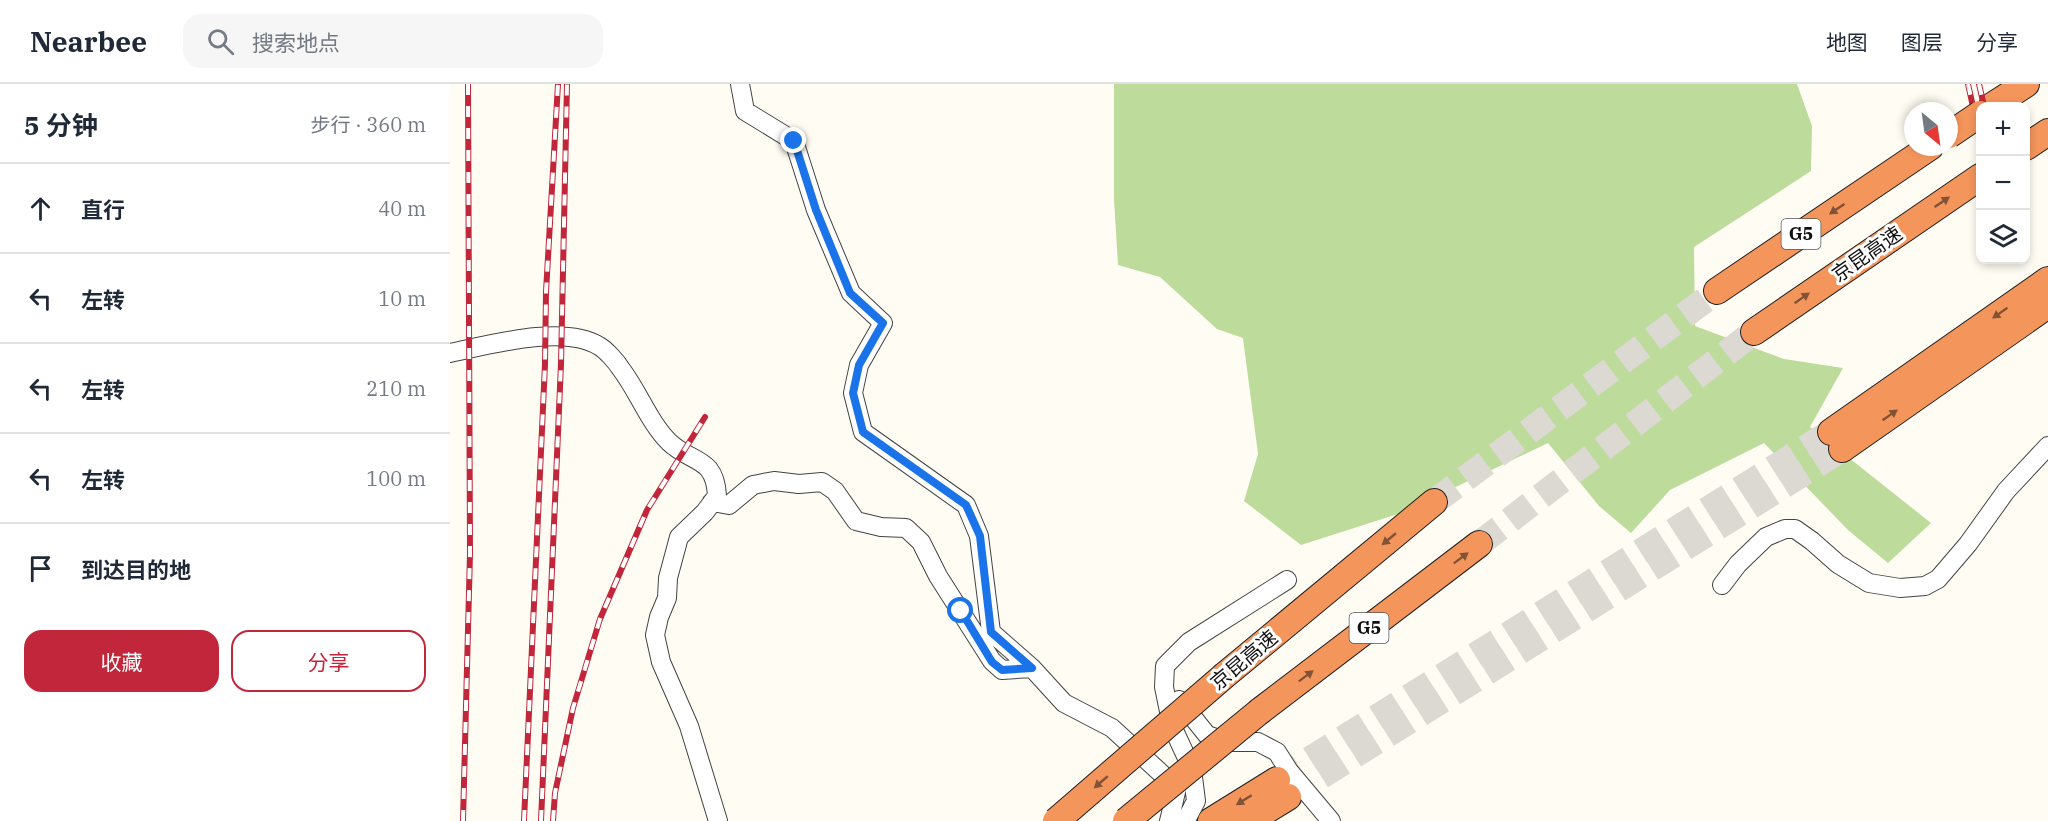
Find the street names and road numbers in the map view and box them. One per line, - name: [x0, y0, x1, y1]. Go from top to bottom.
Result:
- road number: G5: [1782, 219, 1820, 249]
- street label: 京昆高速: [1826, 220, 1907, 288]
- road number: G5: [1350, 613, 1388, 643]
- street label: 京昆高速: [1204, 624, 1283, 696]

